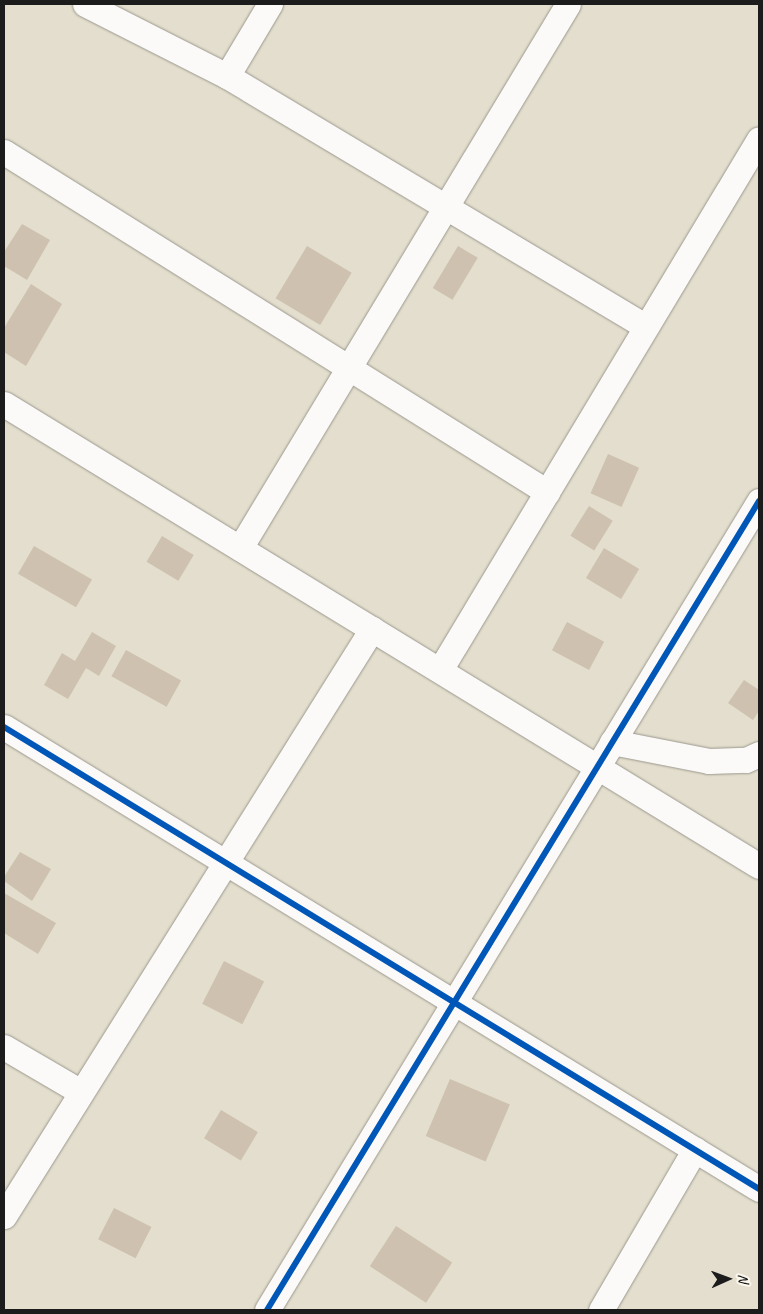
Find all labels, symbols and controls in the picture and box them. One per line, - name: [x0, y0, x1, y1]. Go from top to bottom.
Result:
- north arrow: [703, 1254, 753, 1304]
- text: N: [735, 1274, 752, 1283]

